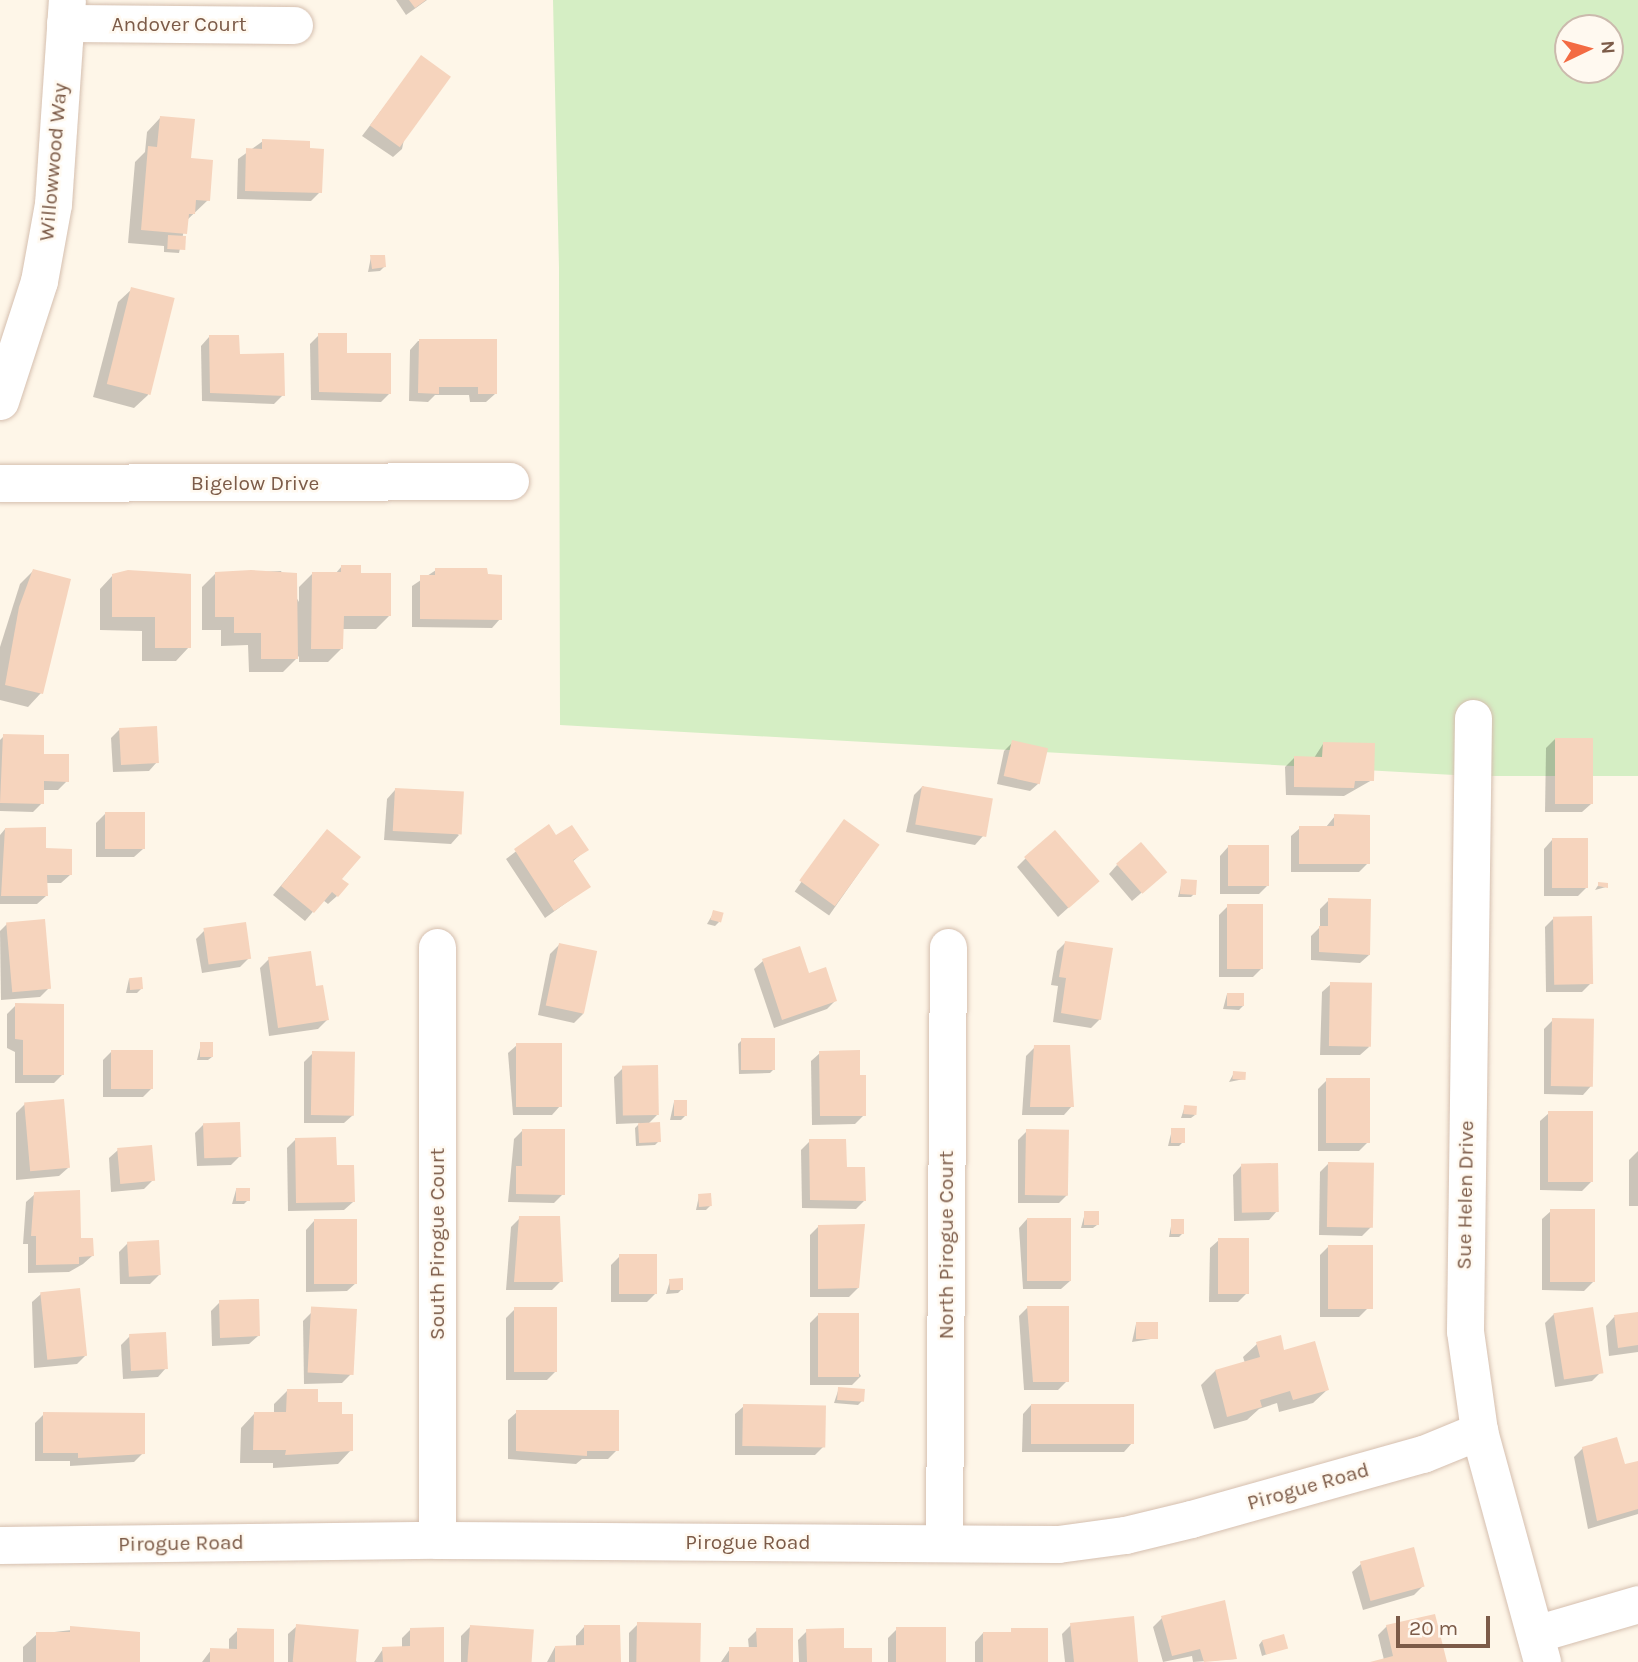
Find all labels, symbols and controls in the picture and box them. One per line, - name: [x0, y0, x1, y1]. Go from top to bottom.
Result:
- street label: Andover Court: [111, 11, 247, 37]
- north arrow: [1554, 14, 1624, 84]
- text: N: [1596, 40, 1619, 55]
- street label: Willowwood Way: [34, 82, 72, 242]
- street label: Bigelow Drive: [191, 470, 319, 496]
- street label: Sue Helen Drive: [1451, 1120, 1479, 1270]
- street label: South Pirogue Court: [424, 1148, 450, 1340]
- street label: North Pirogue Court: [933, 1151, 959, 1339]
- street label: Pirogue Road: [1244, 1457, 1372, 1515]
- street label: Pirogue Road: [118, 1529, 244, 1557]
- street label: Pirogue Road: [685, 1529, 811, 1555]
- scale bar: [1400, 1602, 1494, 1646]
- text: 20 m: [1409, 1616, 1458, 1640]

